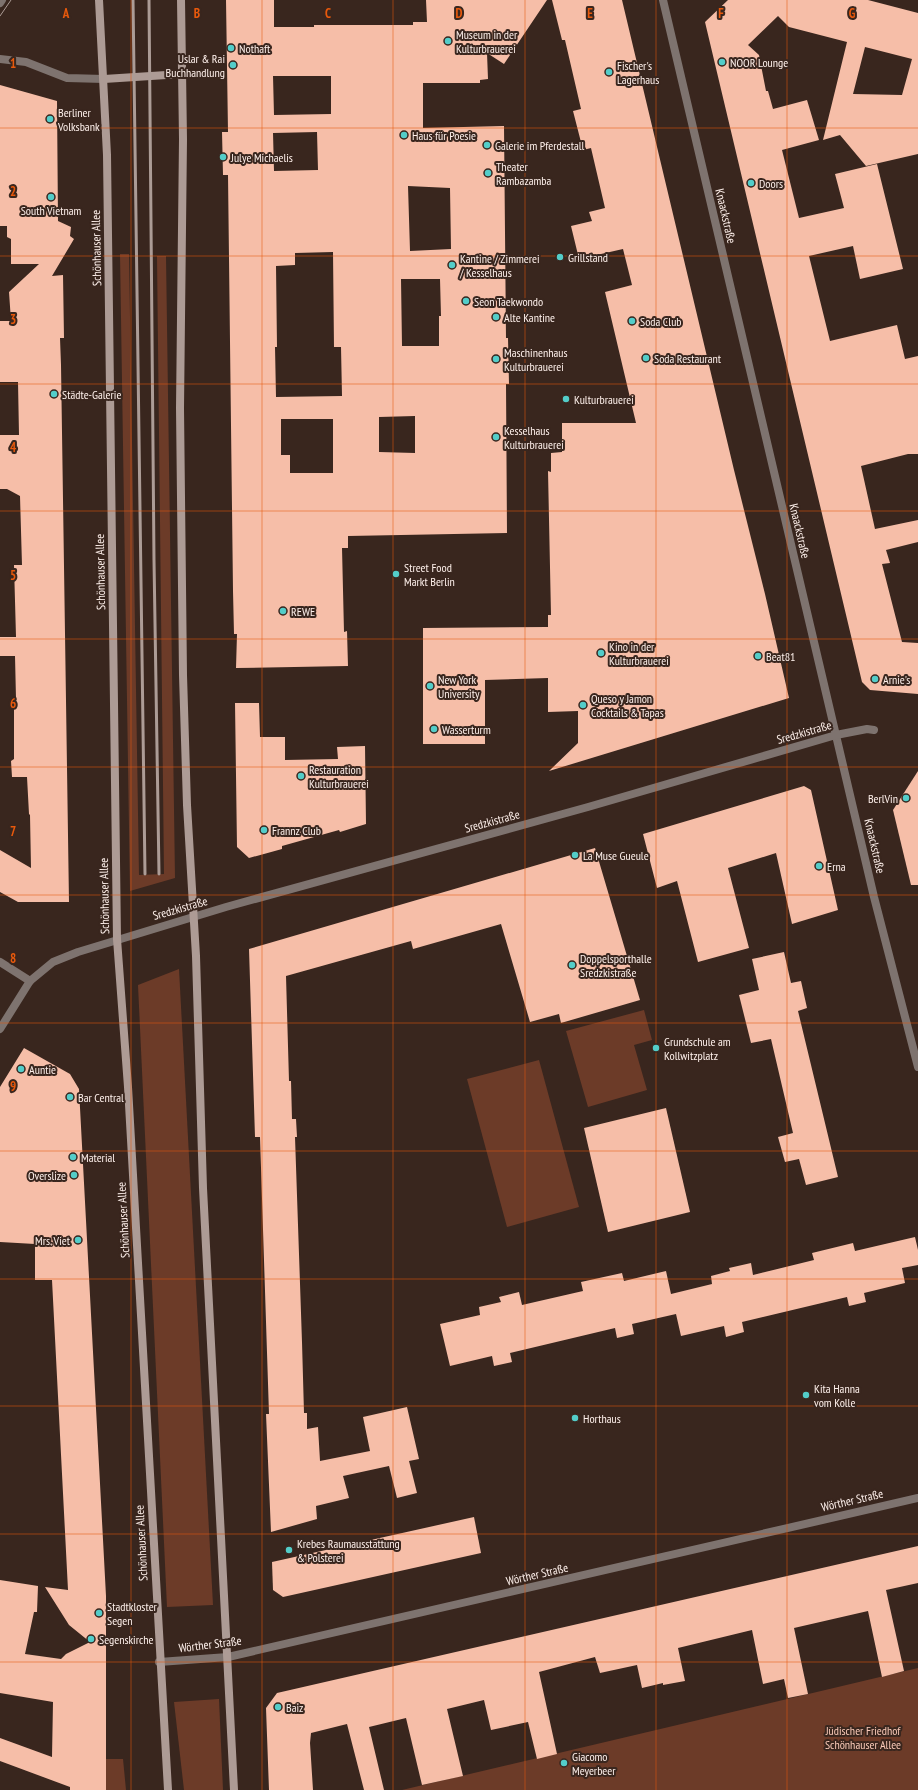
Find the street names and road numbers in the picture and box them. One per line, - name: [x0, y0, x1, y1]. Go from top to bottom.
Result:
- street label: Knaackstraße: [712, 187, 740, 245]
- street label: Schönhauser Allee: [88, 210, 104, 286]
- street label: Knaackstraße: [786, 502, 814, 560]
- street label: Schönhauser Allee: [92, 534, 108, 610]
- street label: Sredzkistraße: [775, 717, 833, 747]
- street label: Sredzkistraße: [463, 806, 521, 836]
- street label: Knaackstraße: [861, 817, 889, 875]
- street label: Schönhauser Allee: [96, 858, 112, 934]
- street label: Sredzkistraße: [151, 893, 209, 923]
- street label: Schönhauser Allee: [114, 1182, 132, 1258]
- street label: Wörther Straße: [820, 1486, 885, 1514]
- street label: Schönhauser Allee: [132, 1505, 150, 1581]
- street label: Wörther Straße: [505, 1560, 570, 1588]
- street label: Wörther Straße: [178, 1633, 242, 1655]

